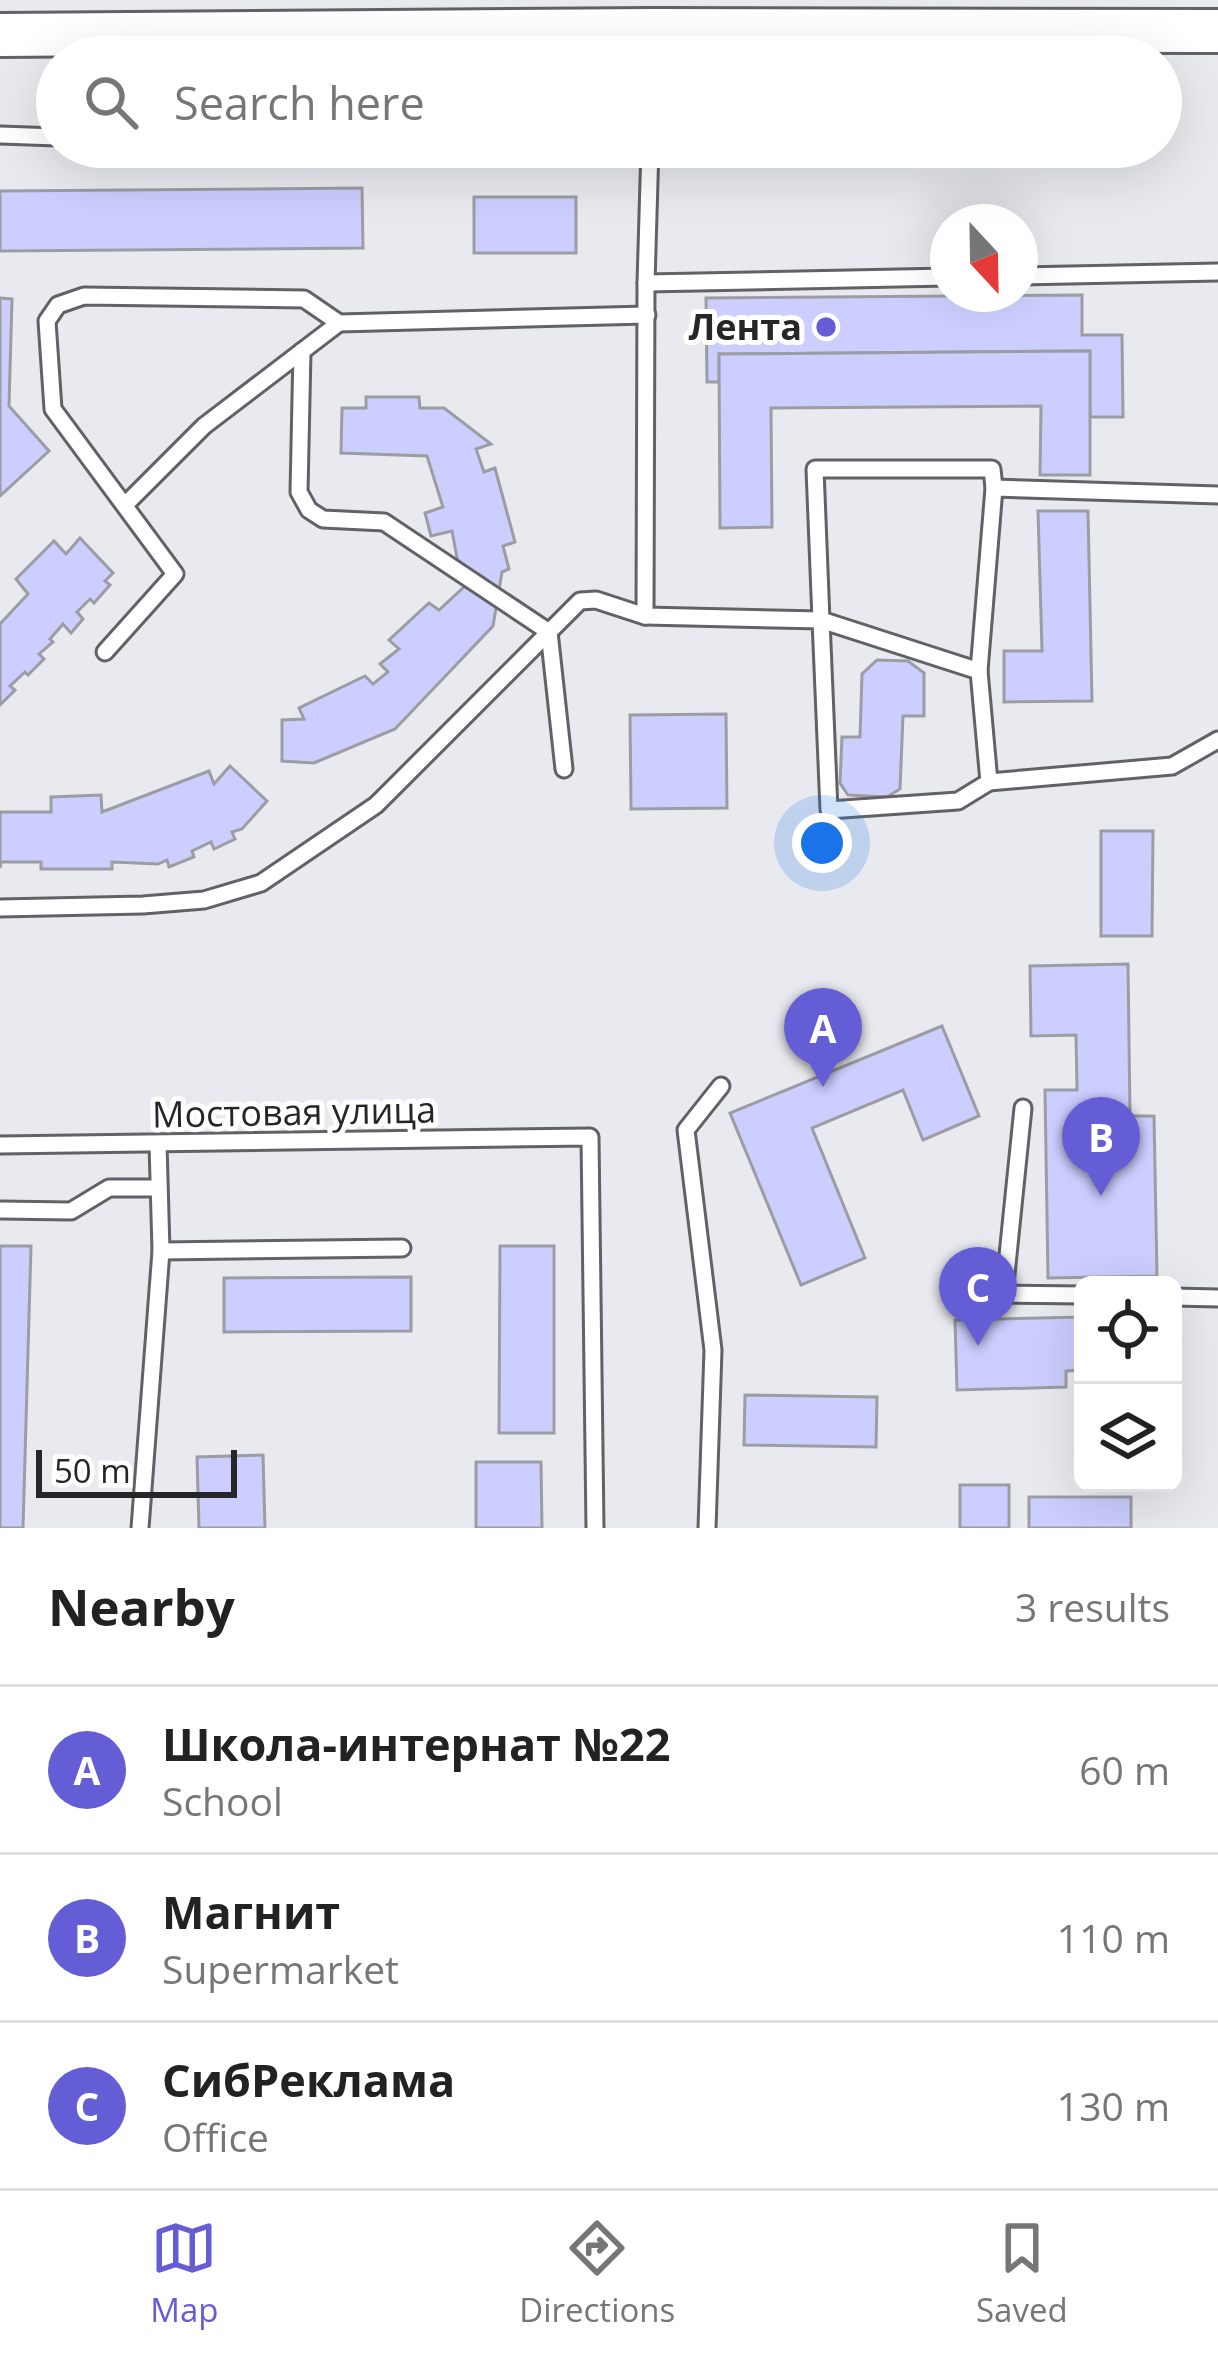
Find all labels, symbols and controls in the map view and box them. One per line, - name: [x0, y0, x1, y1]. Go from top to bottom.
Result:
- search box: [36, 36, 1182, 168]
- icon: search: [78, 69, 144, 135]
- text: Search here: [174, 72, 425, 133]
- north arrow: [930, 204, 1038, 312]
- place label: Лента: [688, 302, 802, 351]
- marker: Лента: [813, 314, 839, 340]
- your location: [792, 813, 852, 873]
- pin: A: [784, 988, 862, 1087]
- street label: Мостовая улица: [152, 1085, 436, 1138]
- pin: B: [1062, 1097, 1140, 1196]
- pin: C: [939, 1247, 1017, 1346]
- map controls: [1074, 1276, 1182, 1492]
- button: locate: [1074, 1276, 1182, 1384]
- button: layers: [1074, 1384, 1182, 1492]
- scale bar: [36, 1444, 237, 1497]
- text: 50 m: [54, 1448, 131, 1493]
- text: Nearby: [48, 1571, 235, 1641]
- text: 3 results: [1015, 1580, 1170, 1633]
- text: Школа-интернат №22: [162, 1713, 670, 1774]
- text: A: [74, 1743, 100, 1796]
- text: 60 m: [1079, 1743, 1170, 1796]
- text: School: [162, 1774, 283, 1827]
- text: Магнит: [162, 1881, 340, 1942]
- text: B: [74, 1911, 100, 1964]
- text: 110 m: [1057, 1911, 1170, 1964]
- text: Supermarket: [162, 1942, 399, 1995]
- text: СибРеклама: [162, 2049, 455, 2110]
- text: C: [75, 2079, 99, 2132]
- text: 130 m: [1057, 2079, 1170, 2132]
- text: Office: [162, 2110, 269, 2163]
- tab: Map: [150, 2215, 219, 2332]
- tab: Directions: [519, 2215, 675, 2332]
- tab: Saved: [976, 2215, 1068, 2332]

